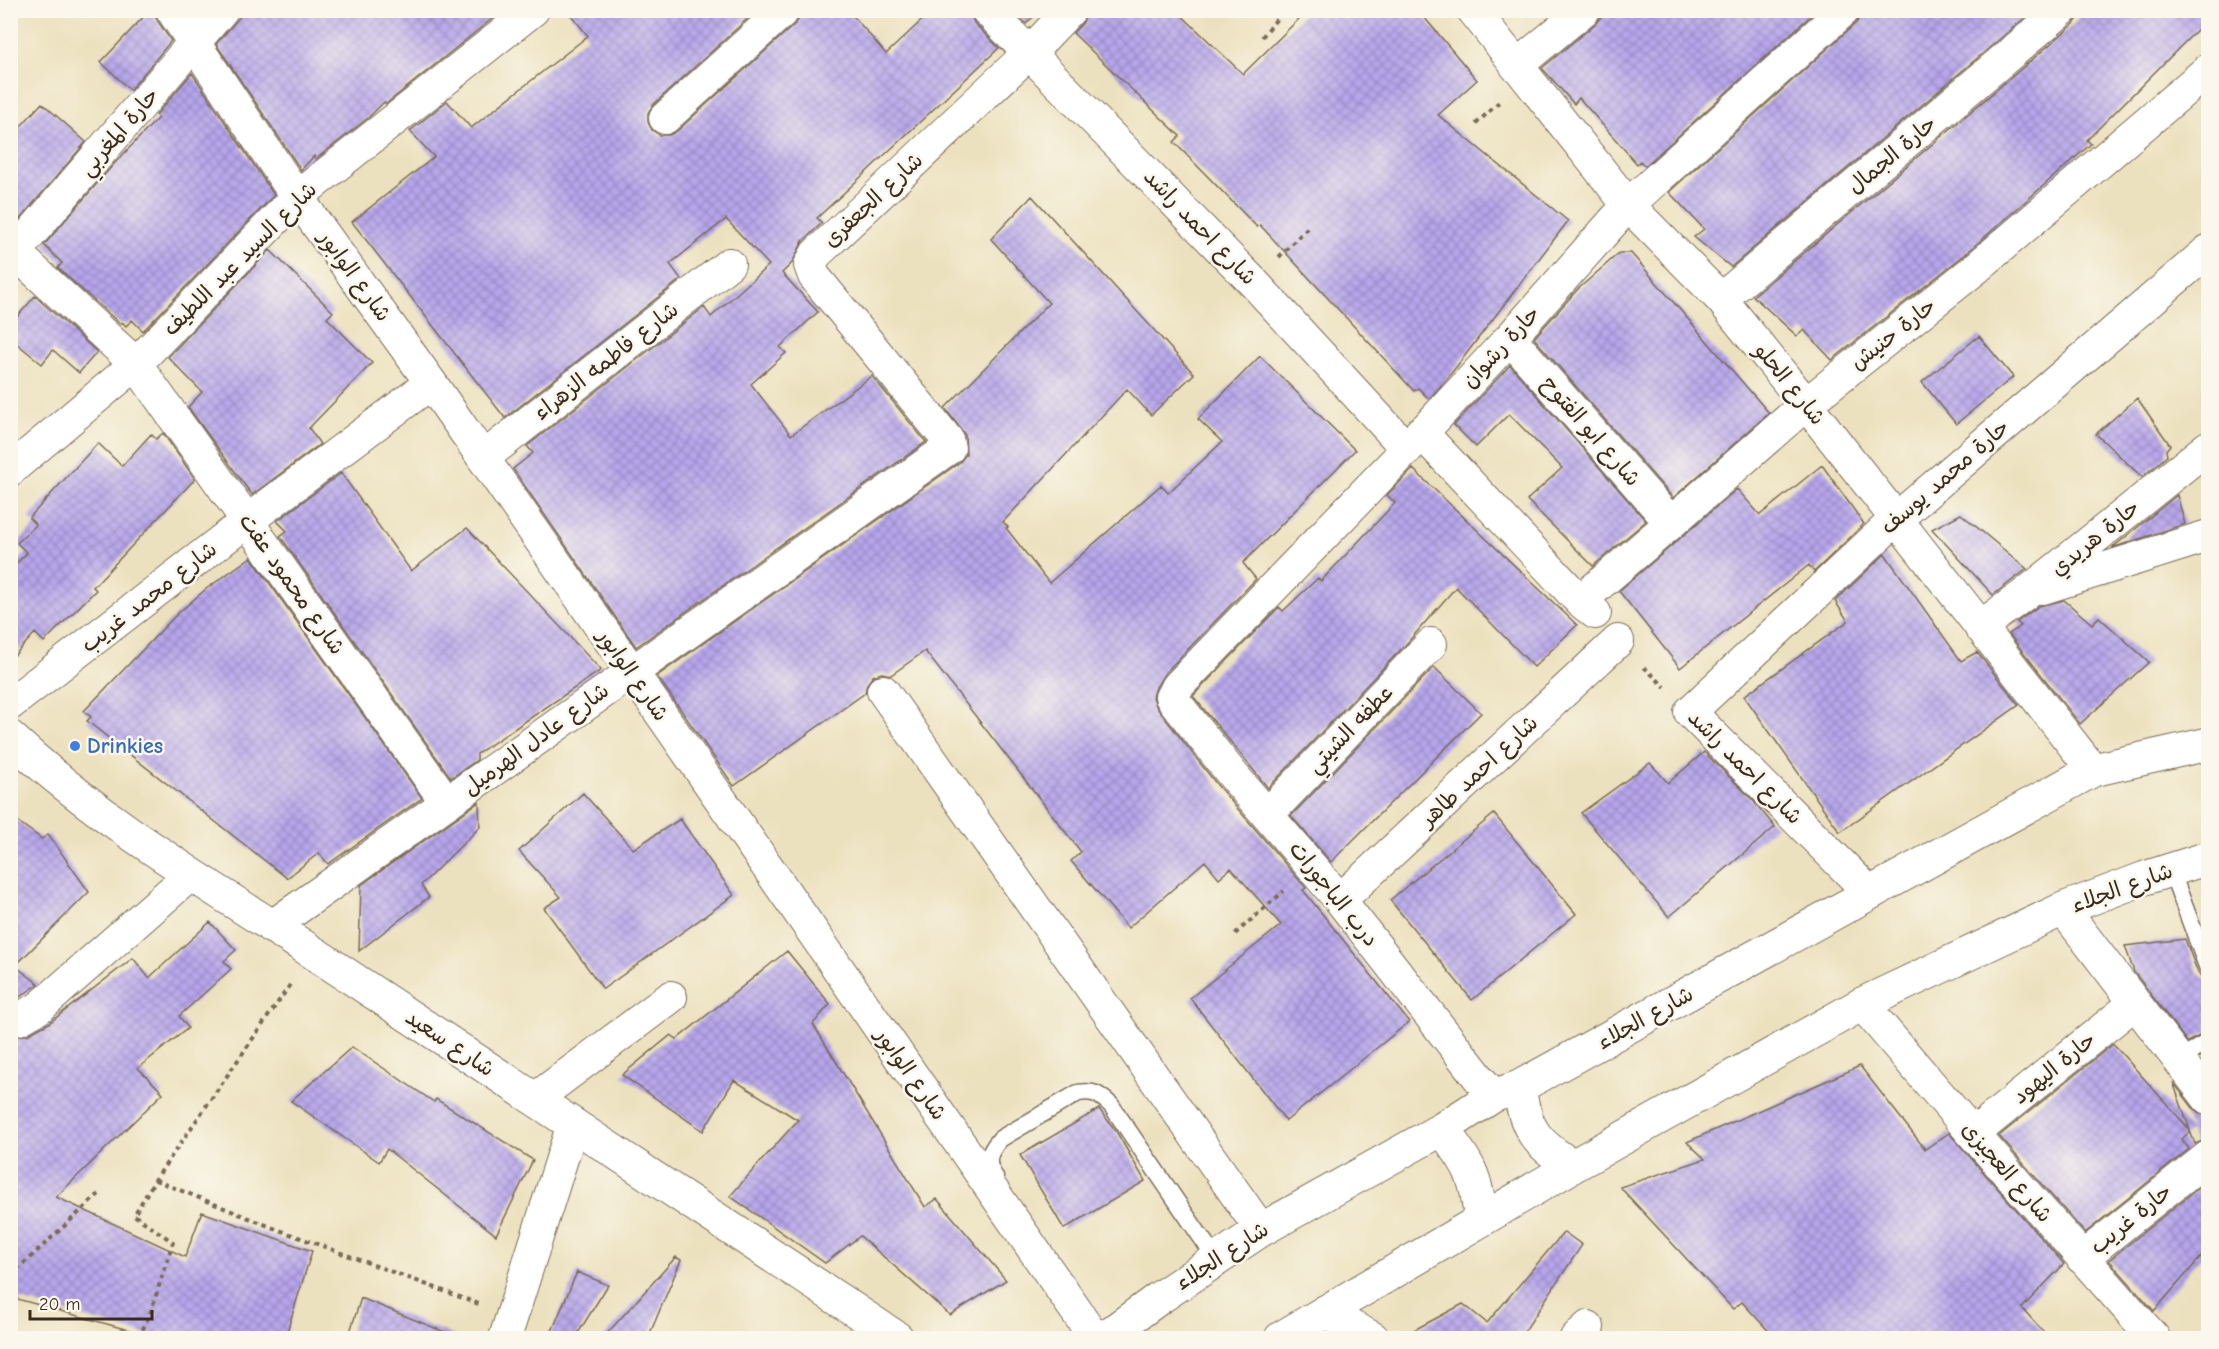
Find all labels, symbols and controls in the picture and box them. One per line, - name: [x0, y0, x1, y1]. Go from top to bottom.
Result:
- street label: حارة المغربي: [74, 83, 169, 185]
- street label: حارة الجمال: [1842, 110, 1942, 200]
- street label: شارع الجعفرى: [818, 147, 930, 254]
- street label: شارع احمد راشد: [1137, 164, 1262, 292]
- street label: شارع السيد عبد اللطيف: [158, 177, 324, 343]
- street label: شارع الوابور: [310, 224, 397, 328]
- street label: حارة حنيش: [1845, 293, 1941, 375]
- street label: شارع فاطمه الزهراء: [528, 296, 685, 427]
- street label: حارة رشوان: [1456, 301, 1546, 393]
- street label: شارع الحلو: [1747, 337, 1831, 431]
- street label: شارع ابو الفتوح: [1535, 371, 1646, 493]
- street label: حارة محمد يوسف: [1875, 414, 2015, 540]
- street label: حارة هريدي: [2045, 494, 2147, 584]
- street label: شارع محمود عفت: [232, 508, 350, 661]
- street label: شارع محمد غريب: [76, 536, 223, 660]
- street label: شارع الوابور: [589, 622, 674, 727]
- street label: شارع عادل الهرميل: [458, 677, 615, 802]
- street label: عطفه الشيتي: [1301, 679, 1403, 783]
- street label: شارع احمد راشد: [1681, 704, 1808, 831]
- street label: شارع احمد طاهر: [1413, 710, 1545, 835]
- place label: Drinkies: [87, 733, 163, 759]
- marker: Drinkies: [68, 739, 82, 753]
- street label: درب الباجورات: [1283, 836, 1384, 953]
- street label: شارع الجلاء: [2068, 858, 2177, 920]
- street label: شارع الجلاء: [1592, 981, 1699, 1057]
- street label: شارع سعيد: [400, 1004, 499, 1084]
- street label: شارع الوابور: [867, 1021, 952, 1126]
- street label: حارة اليهود: [2007, 1027, 2101, 1109]
- street label: شارع العجيزى: [1955, 1116, 2058, 1229]
- street label: حارة غريب: [2085, 1178, 2177, 1260]
- street label: شارع الجلاء: [1170, 1216, 1275, 1298]
- scale bar: [30, 1283, 152, 1321]
- text: 20 m: [39, 1294, 80, 1315]

